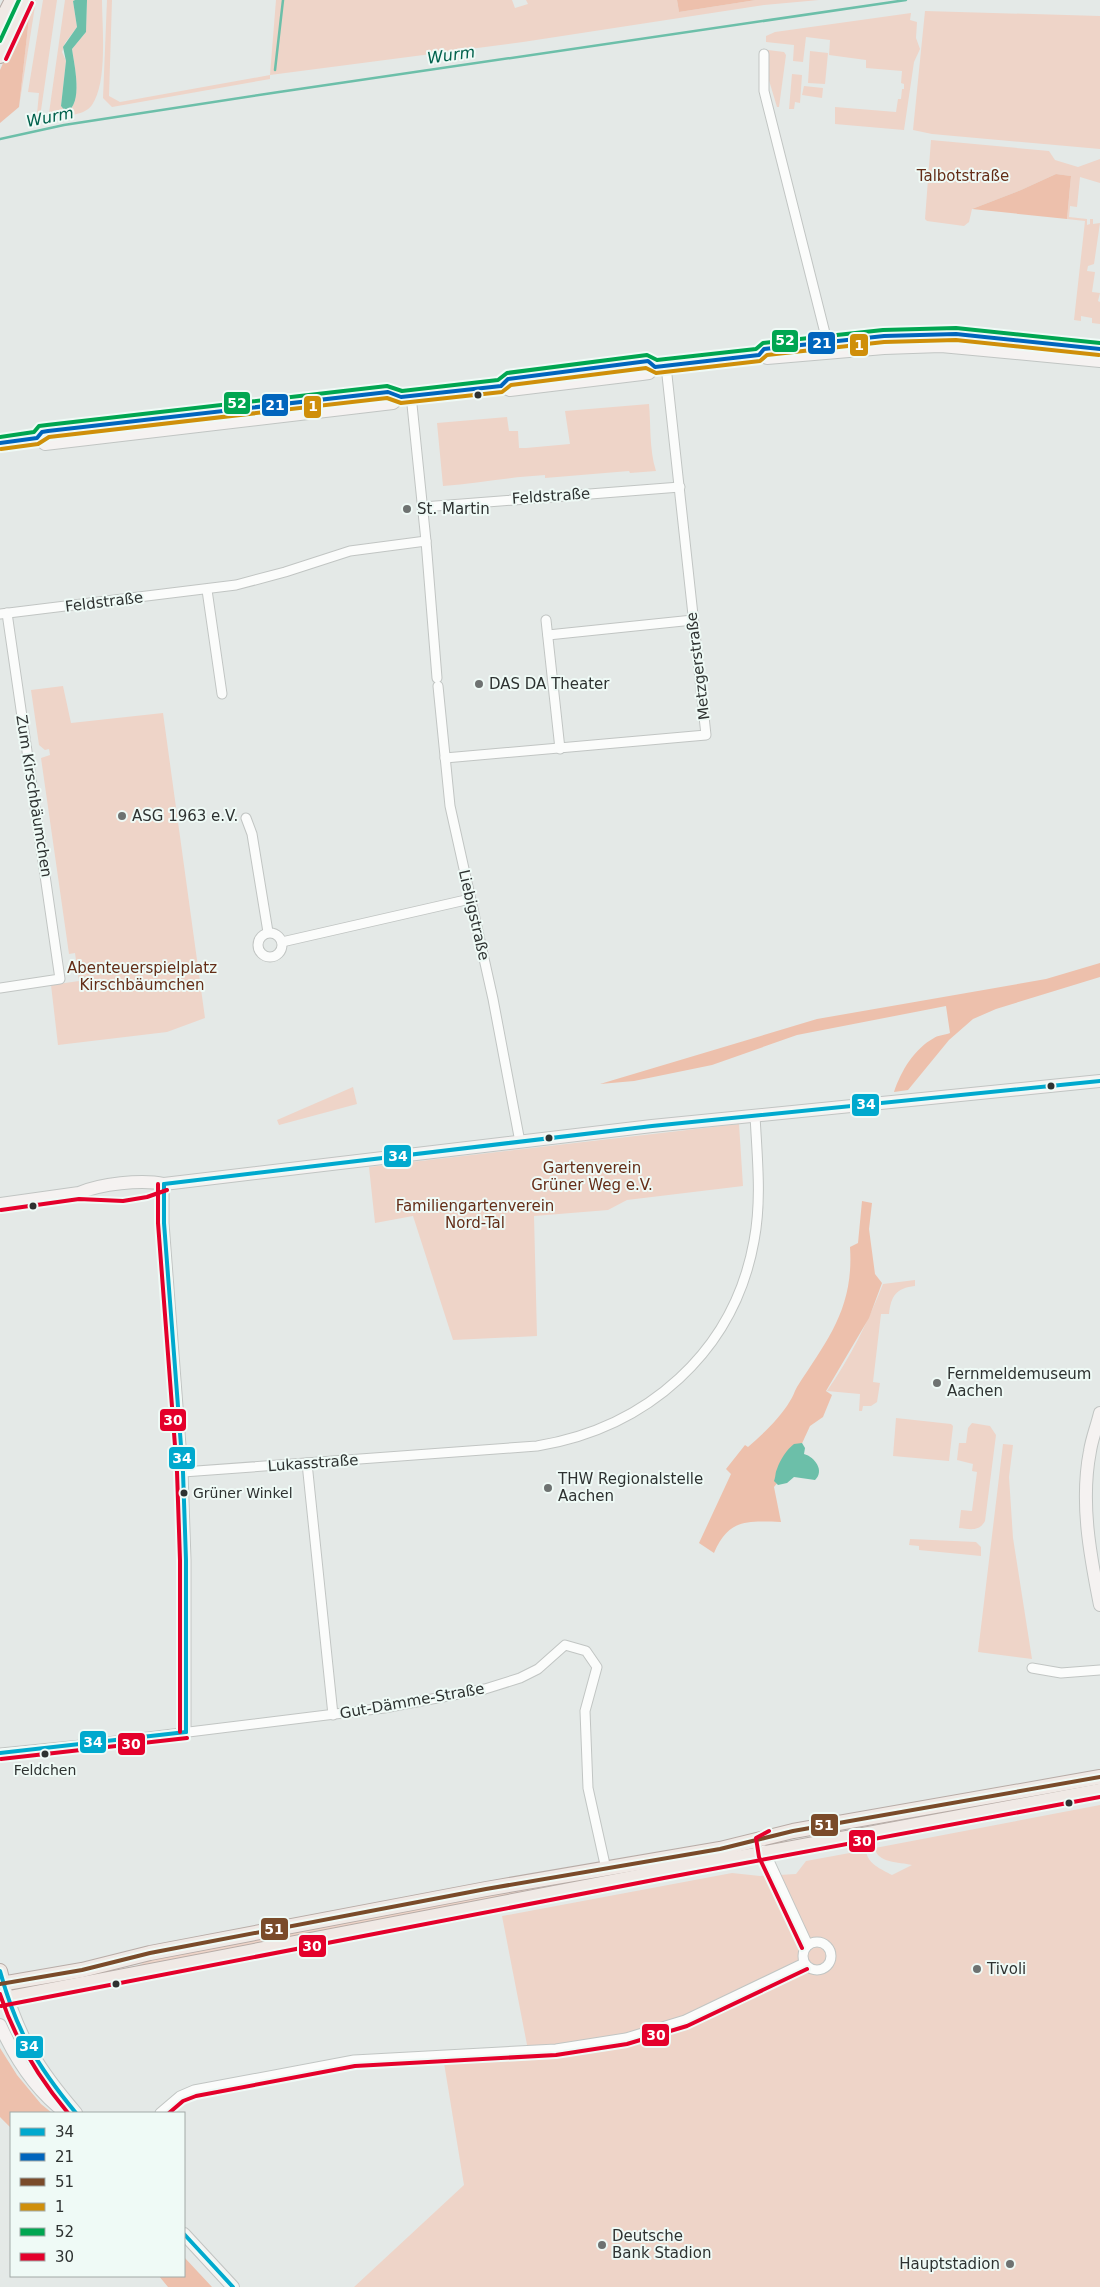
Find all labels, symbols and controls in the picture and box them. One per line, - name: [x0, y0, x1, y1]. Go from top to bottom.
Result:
- water label: Wurm: [426, 42, 476, 68]
- water label: Wurm: [25, 103, 75, 131]
- park label: Talbotstraße: [916, 167, 1009, 185]
- line badge: 52: [771, 329, 799, 353]
- line badge: 21: [807, 331, 836, 355]
- text: 52: [775, 332, 795, 348]
- line badge: 1: [849, 333, 869, 357]
- text: 21: [812, 335, 832, 351]
- text: 1: [854, 337, 864, 353]
- unlabelled marker: [473, 390, 483, 400]
- line badge: 52: [223, 391, 251, 415]
- line badge: 21: [261, 393, 289, 417]
- text: 52: [227, 395, 247, 411]
- line badge: 1: [303, 395, 322, 419]
- text: 21: [265, 397, 285, 413]
- text: 1: [308, 398, 318, 414]
- street label: Feldstraße: [511, 484, 591, 508]
- place label: St. Martin: [417, 500, 490, 518]
- marker: St. Martin: [401, 503, 413, 515]
- street label: Feldstraße: [64, 588, 144, 616]
- street label: Metzgerstraße: [682, 611, 714, 721]
- place label: DAS DA Theater: [489, 675, 610, 693]
- marker: DAS DA Theater: [473, 678, 485, 690]
- street label: Zum Kirschbäumchen: [12, 713, 56, 879]
- place label: ASG 1963 e.V.: [132, 807, 238, 825]
- marker: ASG 1963 e.V.: [116, 810, 128, 822]
- street label: Liebigstraße: [455, 868, 493, 962]
- park label: Abenteuerspielplatz Kirschbäumchen: [67, 959, 217, 994]
- unlabelled marker: [1046, 1081, 1056, 1091]
- line badge: 34: [851, 1093, 880, 1117]
- text: 34: [856, 1096, 876, 1112]
- unlabelled marker: [544, 1133, 554, 1143]
- line badge: 34: [383, 1144, 412, 1168]
- text: 34: [388, 1148, 408, 1164]
- park label: Gartenverein Grüner Weg e.V.: [531, 1159, 653, 1194]
- park label: Familiengartenverein Nord-Tal: [396, 1197, 554, 1232]
- unlabelled marker: [28, 1201, 38, 1211]
- place label: Fernmeldemuseum Aachen: [947, 1365, 1092, 1400]
- marker: Fernmeldemuseum Aachen: [931, 1377, 943, 1389]
- line badge: 30: [159, 1408, 187, 1432]
- text: 30: [163, 1412, 183, 1428]
- line badge: 34: [168, 1446, 196, 1470]
- text: 34: [172, 1450, 192, 1466]
- street label: Lukasstraße: [267, 1451, 359, 1475]
- place label: THW Regionalstelle Aachen: [557, 1470, 703, 1505]
- marker: THW Regionalstelle Aachen: [542, 1482, 554, 1494]
- place label: Grüner Winkel: [193, 1485, 293, 1501]
- marker: Grüner Winkel: [179, 1488, 189, 1498]
- street label: Gut-Dämme-Straße: [338, 1679, 486, 1723]
- line badge: 34: [79, 1730, 107, 1754]
- line badge: 30: [117, 1732, 146, 1756]
- text: 34: [83, 1734, 103, 1750]
- text: 30: [121, 1736, 141, 1752]
- marker: Feldchen: [40, 1749, 50, 1759]
- place label: Feldchen: [14, 1762, 76, 1778]
- unlabelled marker: [1064, 1798, 1074, 1808]
- line badge: 51: [810, 1813, 839, 1837]
- text: 51: [814, 1817, 834, 1833]
- line badge: 30: [848, 1829, 876, 1853]
- text: 30: [852, 1833, 872, 1849]
- line badge: 51: [260, 1917, 289, 1941]
- text: 51: [264, 1921, 284, 1937]
- line badge: 30: [298, 1934, 327, 1958]
- text: 30: [302, 1938, 322, 1954]
- place label: Tivoli: [986, 1960, 1026, 1978]
- marker: Tivoli: [971, 1963, 983, 1975]
- unlabelled marker: [111, 1979, 121, 1989]
- line badge: 30: [641, 2023, 670, 2047]
- text: 30: [646, 2027, 666, 2043]
- line badge: 34: [15, 2035, 44, 2059]
- text: 34: [19, 2038, 39, 2054]
- legend: [10, 2112, 185, 2277]
- text: 34: [55, 2123, 74, 2141]
- text: 21: [55, 2148, 74, 2166]
- text: 51: [55, 2173, 74, 2191]
- text: 1: [55, 2198, 65, 2216]
- text: 52: [55, 2223, 74, 2241]
- place label: Deutsche Bank Stadion: [612, 2227, 711, 2262]
- marker: Deutsche Bank Stadion: [596, 2239, 608, 2251]
- text: 30: [55, 2248, 74, 2266]
- place label: Hauptstadion: [899, 2255, 1000, 2273]
- marker: Hauptstadion: [1004, 2258, 1016, 2270]

